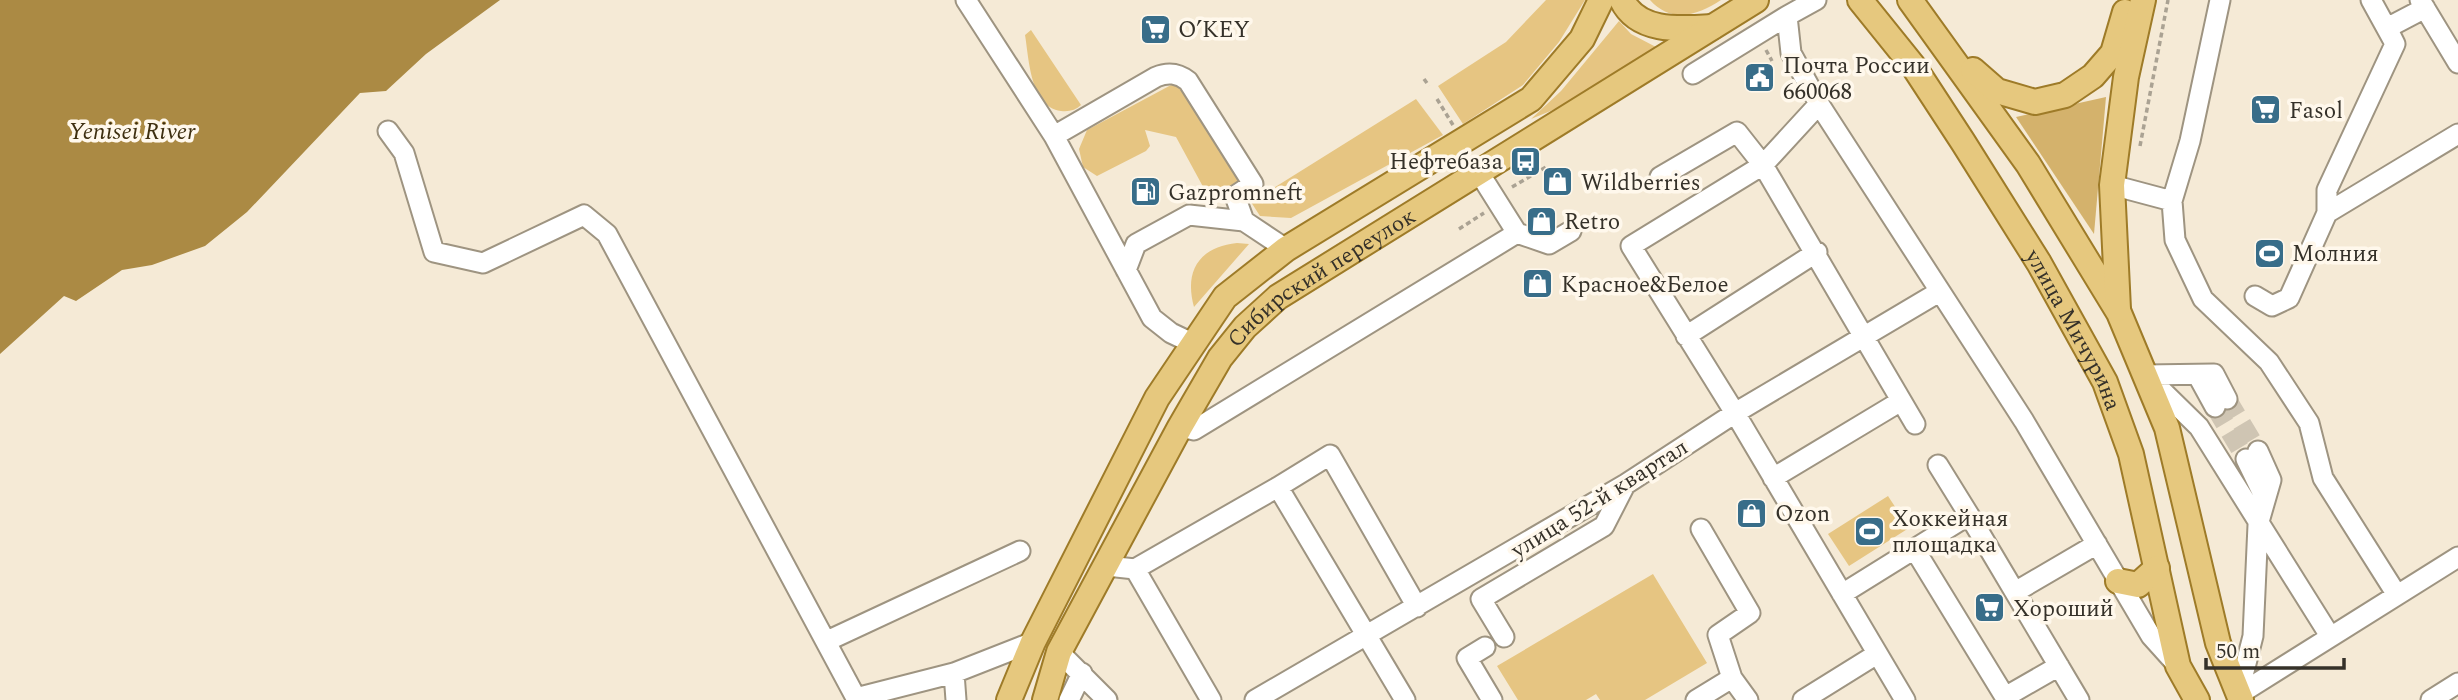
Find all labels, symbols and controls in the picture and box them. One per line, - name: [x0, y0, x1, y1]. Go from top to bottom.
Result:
- supermarket icon: O’KEY: [1138, 12, 1172, 46]
- place label: O’KEY: [1178, 13, 1250, 48]
- place label: Почта России 660068: [1783, 49, 1930, 110]
- public building icon: Почта России 660068: [1743, 61, 1777, 95]
- supermarket icon: Fasol: [2249, 93, 2283, 127]
- place label: Fasol: [2289, 94, 2343, 129]
- water label: Yenisei River: [69, 114, 196, 150]
- bus stop icon: Нефтебаза: [1509, 144, 1543, 178]
- place label: Нефтебаза: [1389, 145, 1503, 180]
- shop icon: Wildberries: [1541, 165, 1575, 199]
- place label: Wildberries: [1581, 166, 1701, 201]
- fuel station icon: Gazpromneft: [1128, 175, 1162, 209]
- place label: Gazpromneft: [1168, 176, 1303, 211]
- street label: Сибирский переулок: [1219, 200, 1423, 356]
- shop icon: Retro: [1524, 204, 1558, 238]
- place label: Retro: [1564, 205, 1620, 240]
- sports icon: Молния: [2252, 236, 2286, 270]
- place label: Молния: [2292, 237, 2379, 272]
- street label: улица Мичурина: [2015, 242, 2130, 416]
- shop icon: Красное&Белое: [1521, 267, 1555, 301]
- place label: Красное&Белое: [1561, 268, 1729, 303]
- street label: улица 52-й квартал: [1504, 431, 1695, 568]
- shop icon: Ozon: [1735, 496, 1769, 530]
- place label: Ozon: [1775, 497, 1830, 532]
- place label: Хоккейная площадка: [1892, 502, 2008, 563]
- sports icon: Хоккейная площадка: [1852, 514, 1886, 548]
- supermarket icon: Хороший: [1973, 591, 2007, 625]
- place label: Хороший: [2013, 592, 2114, 627]
- scale bar: [2206, 626, 2344, 670]
- text: 50 m: [2216, 636, 2260, 668]

